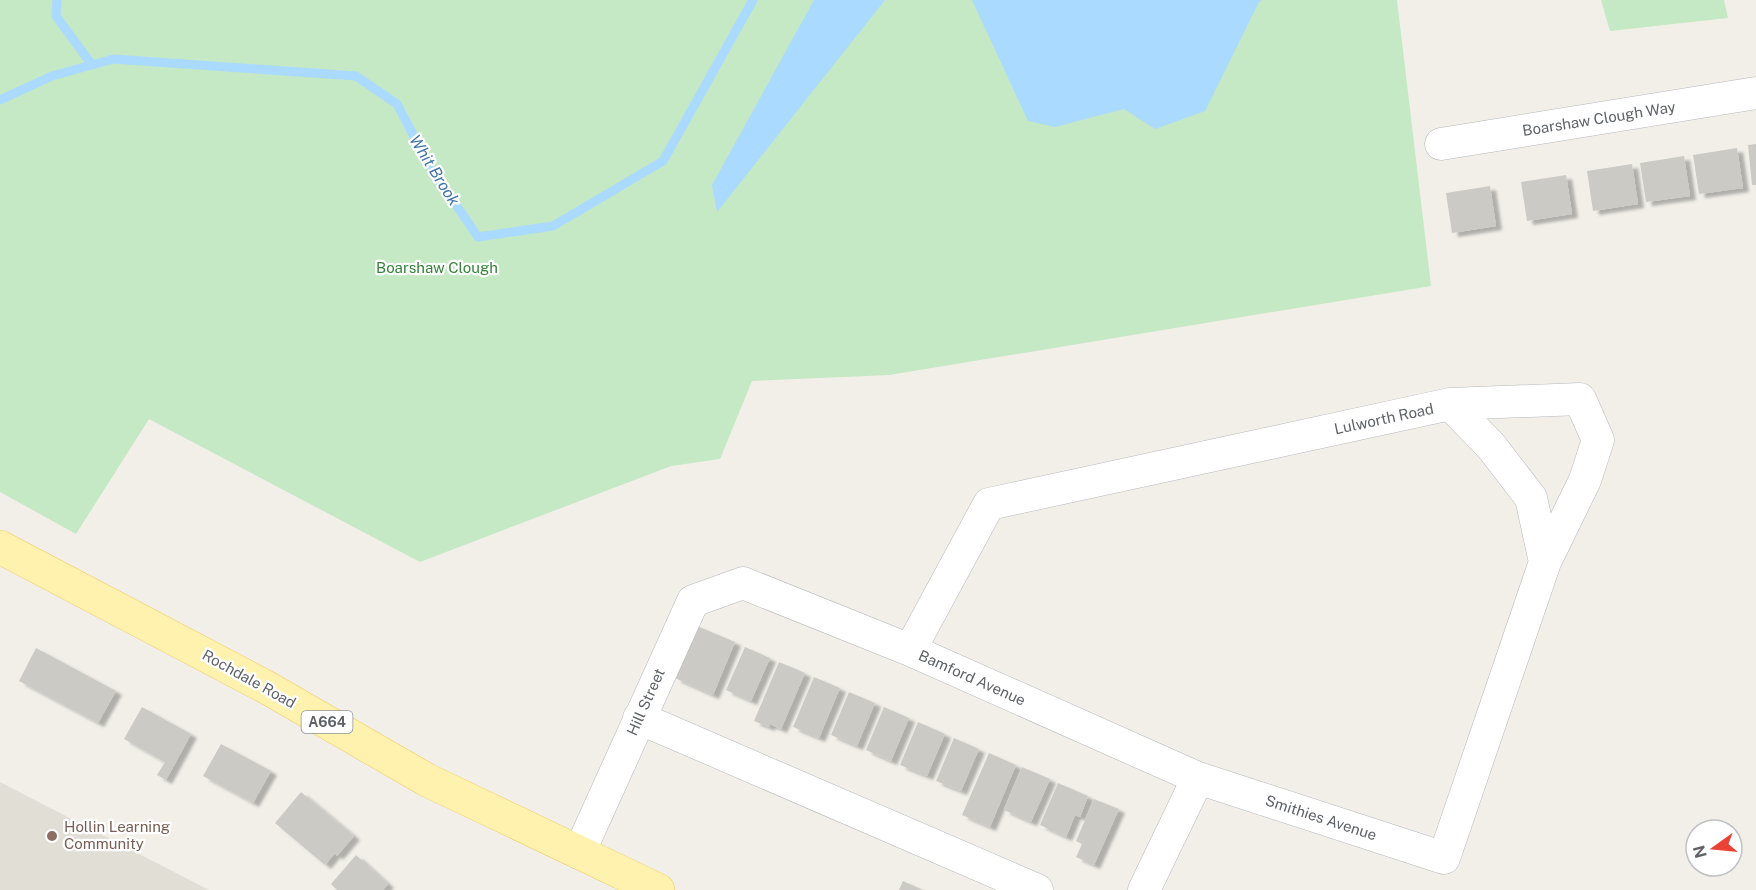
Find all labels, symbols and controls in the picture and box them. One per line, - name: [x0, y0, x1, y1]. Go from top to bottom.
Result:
- street label: Boarshaw Clough Way: [1521, 98, 1677, 139]
- water label: Whit Brook: [405, 131, 464, 209]
- park label: Boarshaw Clough: [376, 259, 498, 276]
- street label: Lulworth Road: [1333, 400, 1435, 437]
- street label: Rochdale Road: [200, 646, 299, 711]
- street label: Bamford Avenue: [916, 646, 1028, 709]
- street label: Hill Street: [623, 665, 668, 738]
- road number: A664: [302, 711, 352, 733]
- street label: Smithies Avenue: [1263, 792, 1379, 844]
- place label: Hollin Learning Community: [64, 818, 170, 852]
- north arrow: [1684, 818, 1744, 878]
- marker: Hollin Learning Community: [45, 829, 59, 843]
- text: N: [1689, 843, 1711, 860]

